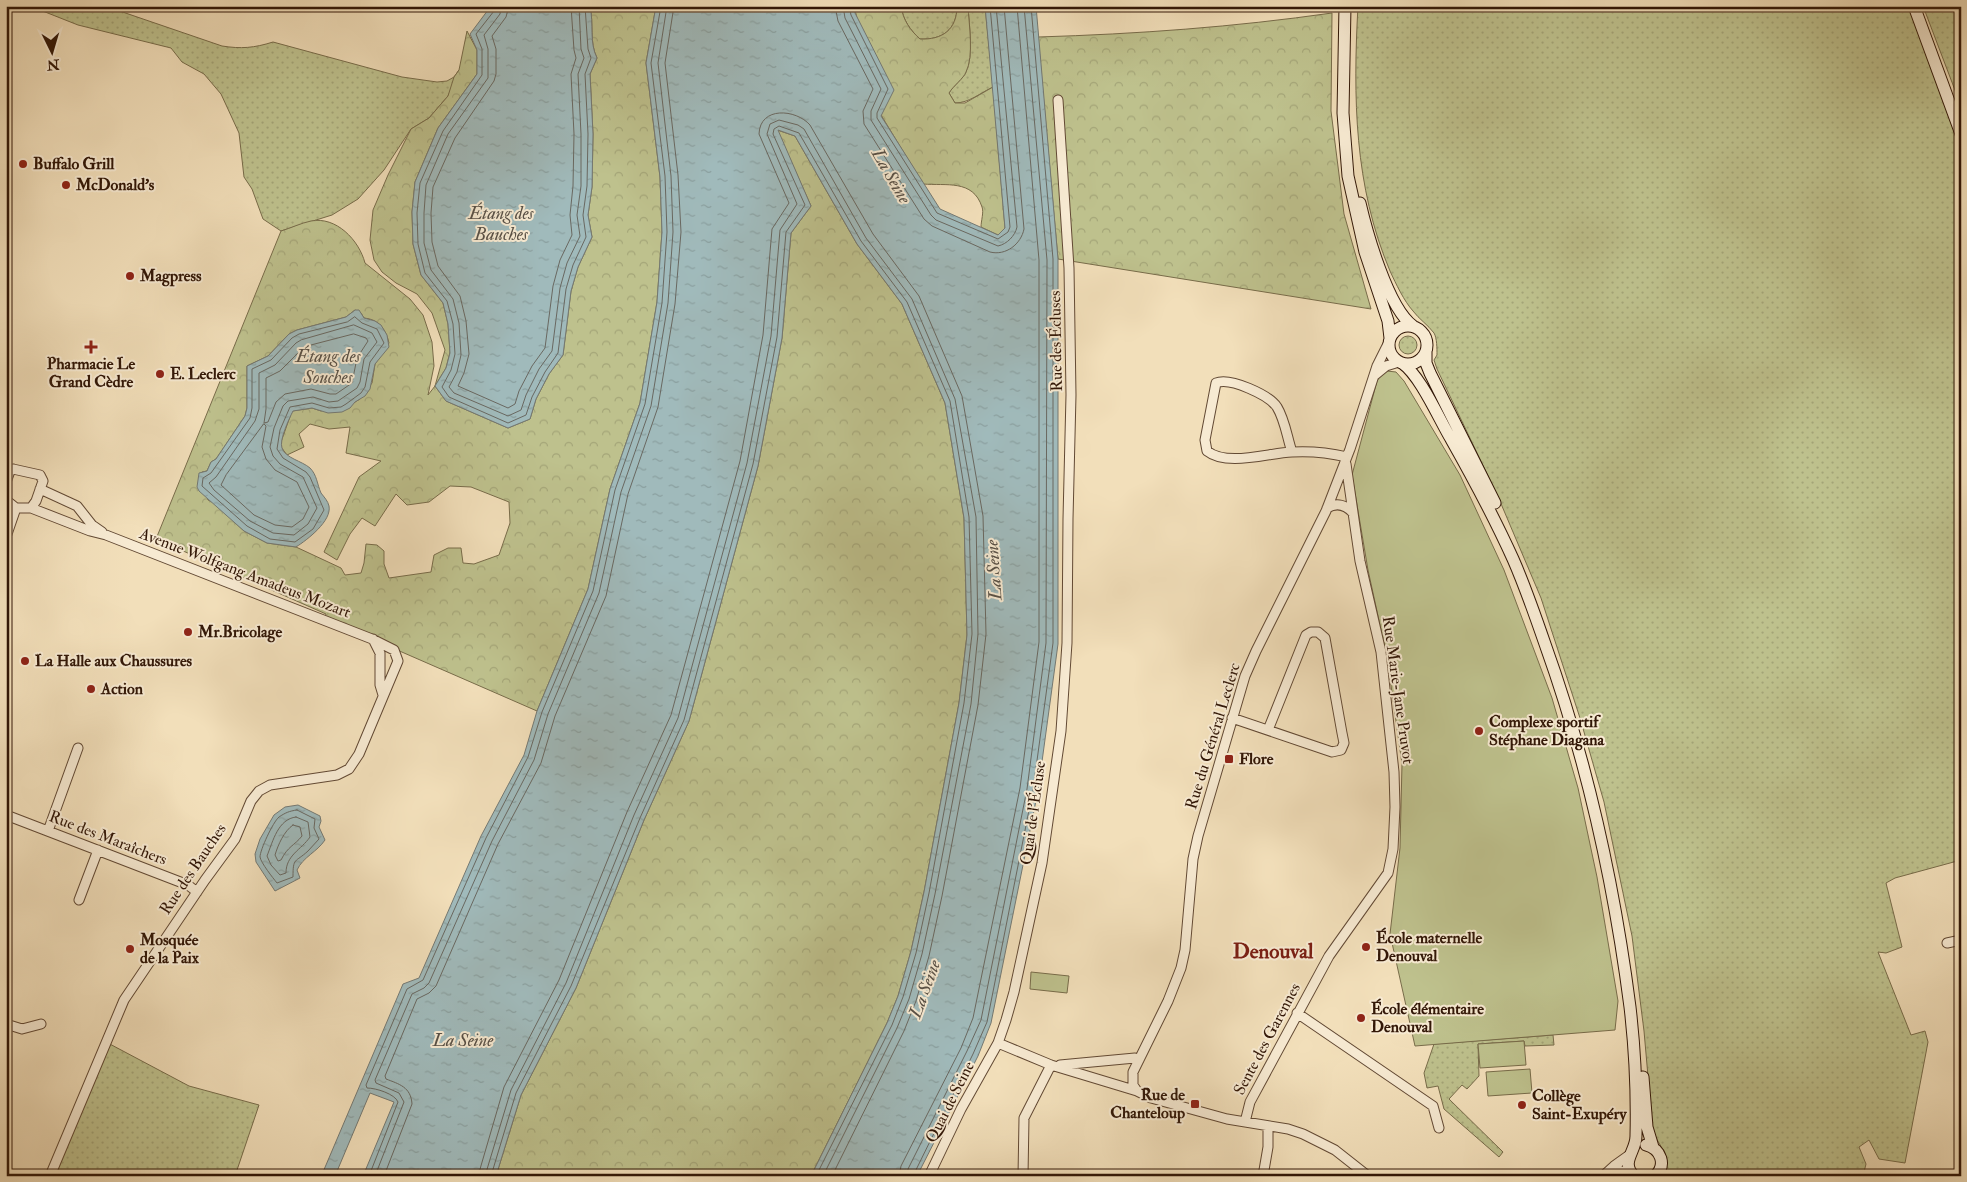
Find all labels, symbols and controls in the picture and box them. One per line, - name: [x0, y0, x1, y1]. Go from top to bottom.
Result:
- north arrow: [28, 28, 78, 78]
- text: N: [46, 55, 61, 74]
- water label: La Seine: [865, 143, 917, 209]
- place label: Buffalo Grill: [33, 154, 115, 174]
- marker: Buffalo Grill: [17, 158, 29, 170]
- place label: McDonald's: [75, 175, 155, 195]
- marker: McDonald's: [60, 179, 72, 191]
- water label: Étang des Bauches: [468, 202, 534, 246]
- place label: Magpress: [139, 266, 202, 287]
- marker: Magpress: [124, 270, 136, 282]
- street label: Rue des Écluses: [1044, 290, 1067, 392]
- marker: Pharmacie Le Grand Cèdre: [85, 341, 97, 353]
- water label: Étang des Souches: [295, 345, 361, 389]
- place label: Pharmacie Le Grand Cèdre: [47, 354, 135, 392]
- place label: E. Leclerc: [170, 364, 236, 384]
- marker: E. Leclerc: [154, 368, 166, 380]
- street label: Avenue Wolfgang Amadeus Mozart: [136, 523, 353, 623]
- water label: La Seine: [980, 538, 1008, 602]
- street label: Rue Marie-Jane Pruvot: [1377, 615, 1418, 765]
- place label: Mr.Bricolage: [197, 622, 282, 643]
- marker: Mr.Bricolage: [182, 626, 194, 638]
- place label: La Halle aux Chaussures: [35, 651, 193, 671]
- marker: La Halle aux Chaussures: [19, 655, 31, 667]
- street label: Rue du Général Leclerc: [1181, 660, 1245, 812]
- place label: Action: [100, 679, 144, 699]
- marker: Action: [85, 683, 97, 695]
- place label: Complexe sportif Stéphane Diagana: [1489, 712, 1605, 751]
- marker: Complexe sportif Stéphane Diagana: [1473, 725, 1485, 737]
- place label: Flore: [1239, 749, 1274, 769]
- marker: Flore: [1223, 753, 1235, 765]
- street label: Quai de l'Écluse: [1015, 759, 1050, 866]
- street label: Rue des Maraîchers: [46, 806, 170, 870]
- street label: Rue des Bauches: [155, 820, 231, 918]
- place label: École maternelle Denouval: [1376, 927, 1483, 966]
- place label: Mosquée de la Paix: [139, 930, 200, 968]
- district label: Denouval: [1233, 938, 1314, 965]
- marker: École maternelle Denouval: [1360, 941, 1372, 953]
- marker: Mosquée de la Paix: [124, 943, 136, 955]
- water label: La Seine: [904, 956, 946, 1022]
- street label: Sente des Garennes: [1229, 980, 1305, 1098]
- place label: École élémentaire Denouval: [1371, 998, 1484, 1037]
- marker: École élémentaire Denouval: [1355, 1012, 1367, 1024]
- water label: La Seine: [432, 1029, 494, 1052]
- street label: Quai de Seine: [921, 1058, 979, 1146]
- place label: Rue de Chanteloup: [1110, 1085, 1185, 1124]
- place label: Collège Saint-Exupéry: [1532, 1086, 1627, 1125]
- marker: Rue de Chanteloup: [1189, 1098, 1201, 1110]
- marker: Collège Saint-Exupéry: [1516, 1099, 1528, 1111]

